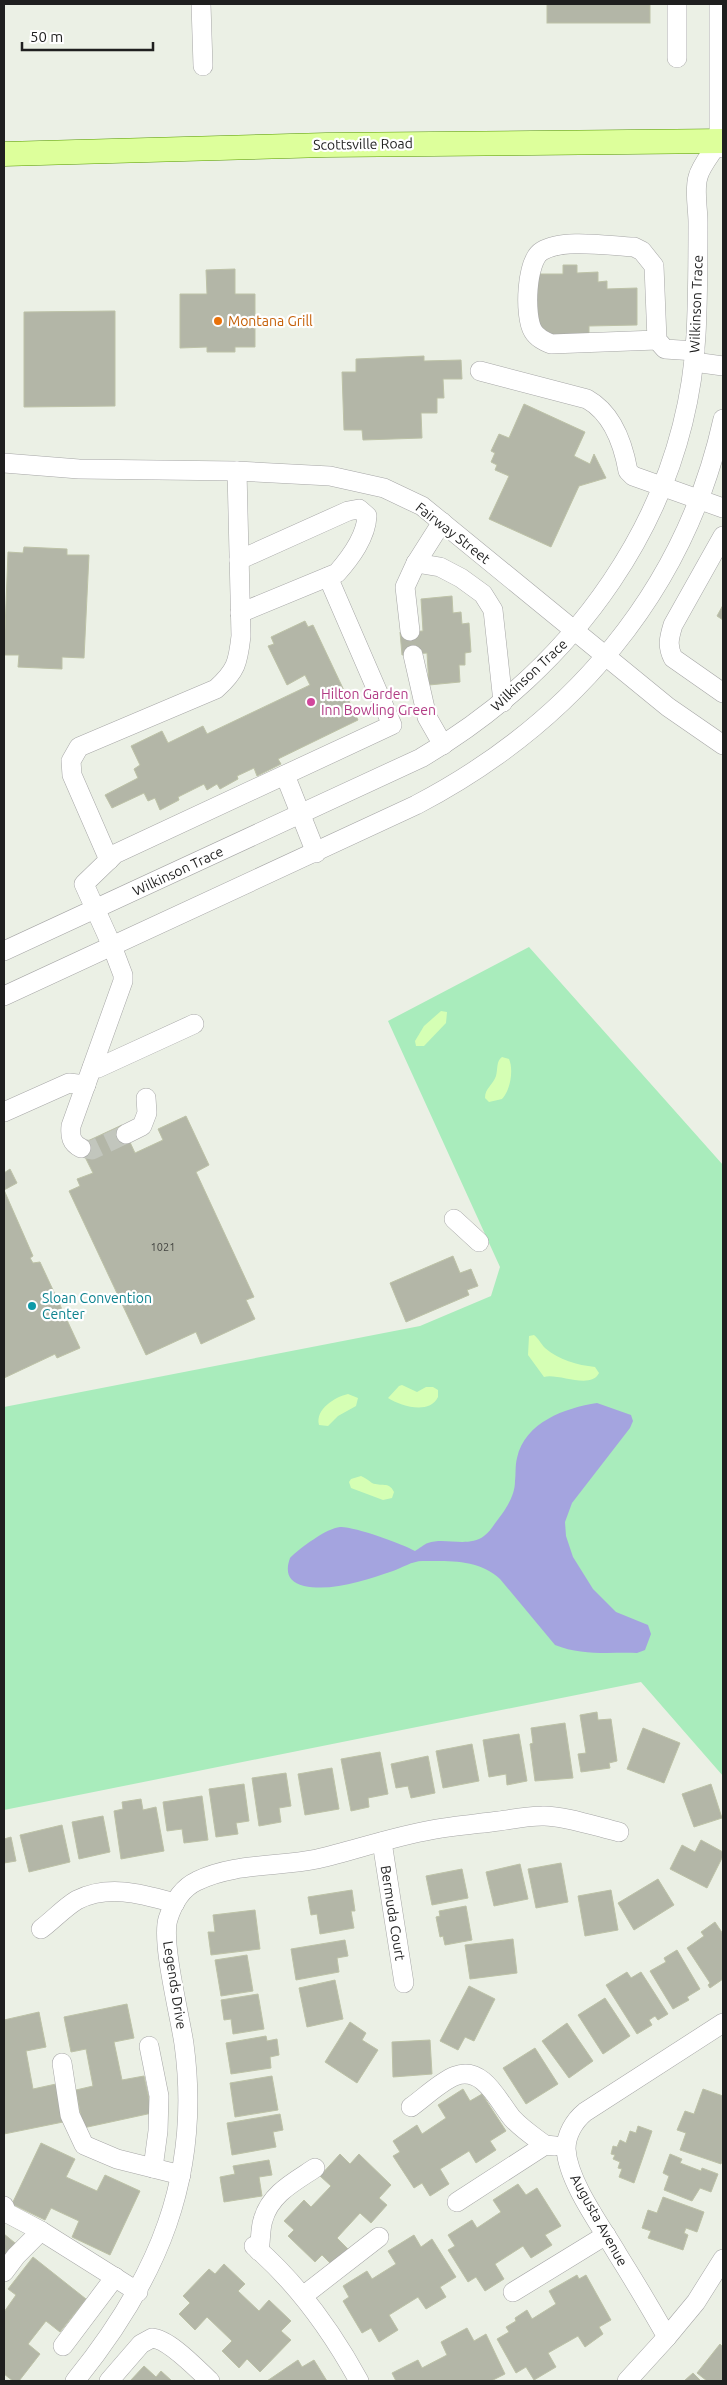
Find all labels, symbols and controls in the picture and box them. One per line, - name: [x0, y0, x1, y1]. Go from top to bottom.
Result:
- scale bar: [22, 20, 154, 52]
- text: 50 m: [30, 28, 63, 45]
- street label: Scottsville Road: [313, 135, 413, 153]
- street label: Wilkinson Trace: [686, 255, 706, 353]
- place label: Montana Grill: [228, 313, 313, 329]
- marker: Montana Grill: [212, 315, 224, 327]
- street label: Fairway Street: [413, 499, 494, 567]
- street label: Wilkinson Trace: [488, 636, 570, 714]
- place label: Hilton Garden Inn Bowling Green: [321, 686, 436, 718]
- marker: Hilton Garden Inn Bowling Green: [305, 696, 317, 708]
- street label: Wilkinson Trace: [130, 843, 226, 899]
- house number: 1021: [151, 1241, 175, 1253]
- place label: Sloan Convention Center: [42, 1290, 152, 1322]
- marker: Sloan Convention Center: [26, 1300, 38, 1312]
- street label: Bermuda Court: [378, 1864, 408, 1962]
- street label: Legends Drive: [160, 1940, 190, 2030]
- street label: Augusta Avenue: [567, 2171, 631, 2269]

